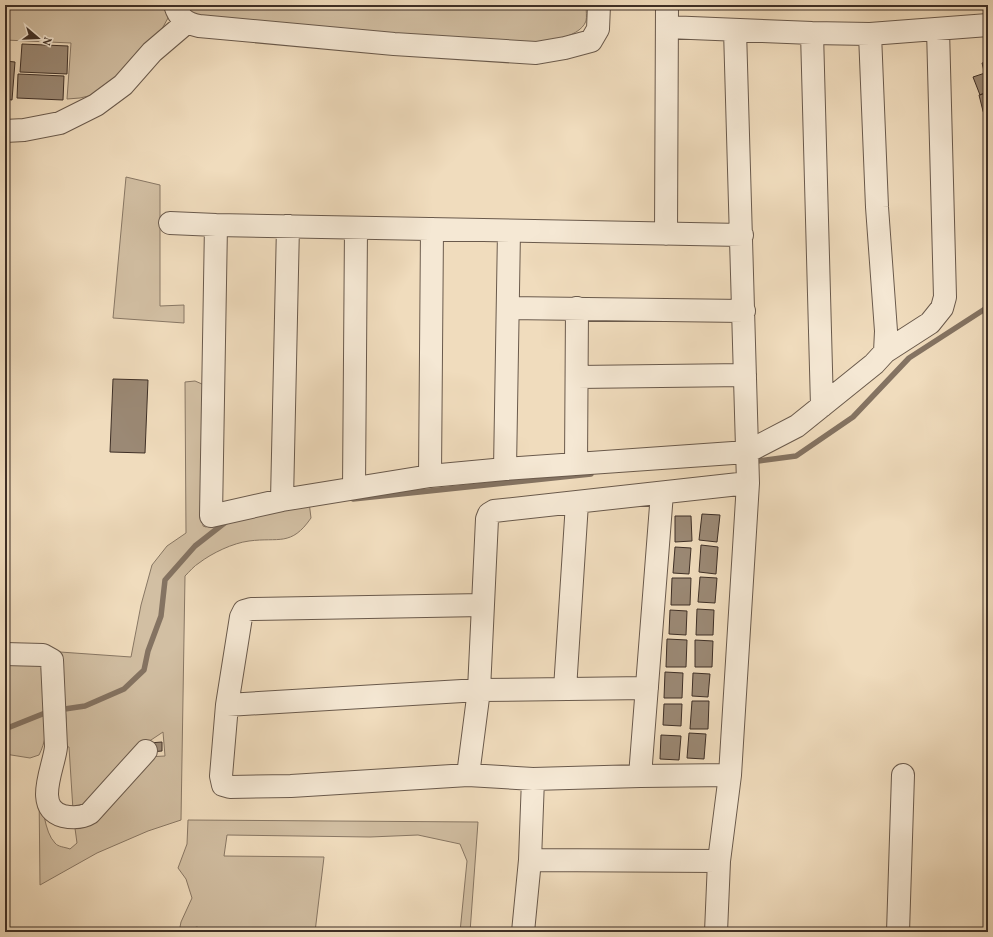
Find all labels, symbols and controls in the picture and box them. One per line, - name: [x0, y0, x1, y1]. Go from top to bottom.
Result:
- north arrow: [18, 18, 58, 58]
- text: N: [38, 35, 54, 47]

